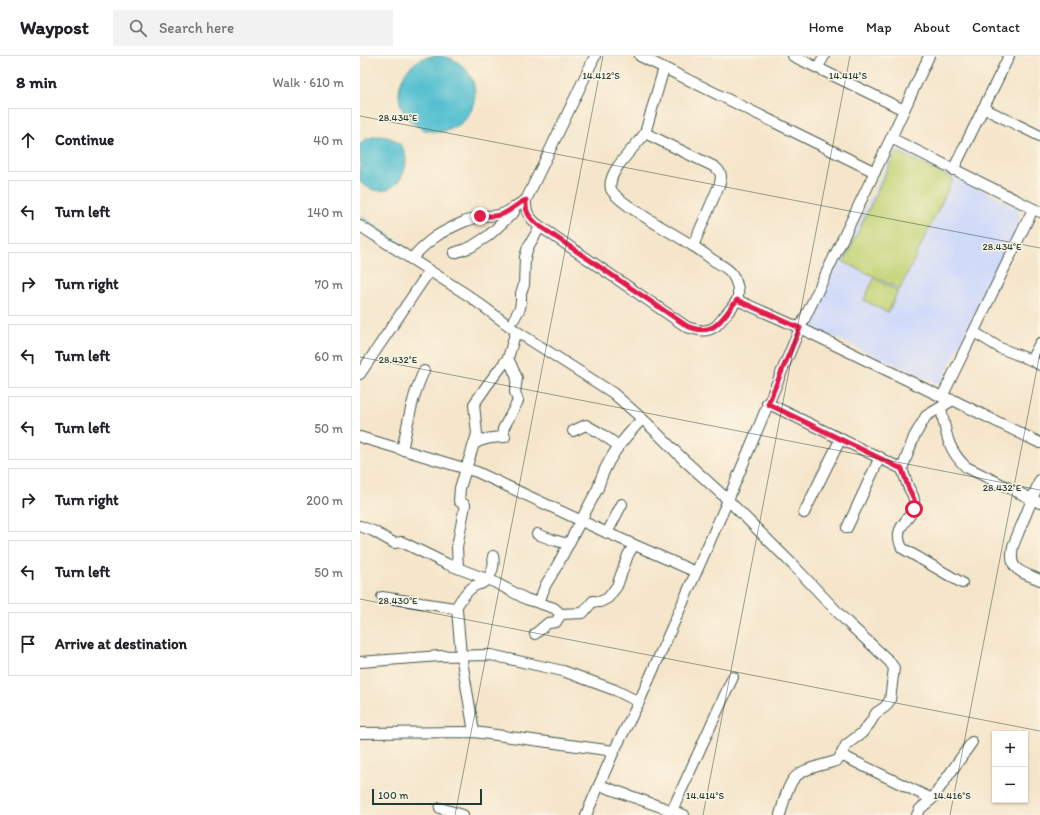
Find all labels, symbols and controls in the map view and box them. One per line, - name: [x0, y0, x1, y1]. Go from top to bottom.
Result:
- search box: [113, 10, 393, 46]
- text: Waypost: [20, 16, 89, 39]
- icon: search: [127, 17, 149, 39]
- text: Search here: [159, 19, 234, 37]
- text: Home: [809, 19, 844, 36]
- text: Map: [866, 19, 892, 36]
- text: About: [914, 19, 950, 36]
- text: Contact: [972, 19, 1020, 36]
- text: 14.412°S: [582, 69, 620, 82]
- text: 14.414°S: [829, 69, 868, 82]
- text: 8 min: [16, 72, 57, 92]
- text: Walk · 610 m: [273, 75, 344, 90]
- text: 28.434°E: [378, 111, 418, 124]
- icon: ahead: [17, 129, 39, 151]
- text: Continue: [55, 131, 114, 149]
- text: 40 m: [313, 133, 343, 148]
- icon: left: [17, 201, 39, 223]
- text: Turn left: [55, 203, 110, 221]
- text: 140 m: [307, 205, 343, 220]
- route end: [471, 207, 489, 225]
- text: 28.434°E: [982, 240, 1022, 253]
- icon: right: [17, 273, 39, 295]
- text: Turn right: [55, 275, 119, 293]
- text: 70 m: [315, 277, 343, 292]
- icon: left: [17, 345, 39, 367]
- text: Turn left: [55, 347, 110, 365]
- text: 60 m: [314, 349, 343, 364]
- text: 28.432°E: [379, 353, 418, 366]
- icon: left: [17, 417, 39, 439]
- text: Turn left: [55, 419, 110, 437]
- text: 50 m: [314, 421, 343, 436]
- text: 28.432°E: [983, 481, 1022, 494]
- icon: right: [17, 489, 39, 511]
- text: Turn right: [55, 491, 119, 509]
- text: 200 m: [306, 493, 343, 508]
- route start: [905, 500, 923, 518]
- icon: left: [17, 561, 39, 583]
- text: Turn left: [55, 563, 110, 581]
- text: 50 m: [314, 565, 343, 580]
- text: 28.430°E: [378, 594, 418, 607]
- icon: arrive: [17, 633, 39, 655]
- text: Arrive at destination: [55, 635, 187, 653]
- map controls: [992, 731, 1028, 803]
- button: +: [992, 731, 1028, 767]
- button: −: [992, 767, 1028, 803]
- scale bar: [372, 787, 482, 806]
- text: 100 m: [378, 789, 408, 802]
- text: 14.414°S: [686, 789, 725, 802]
- text: 14.416°S: [933, 789, 971, 802]

